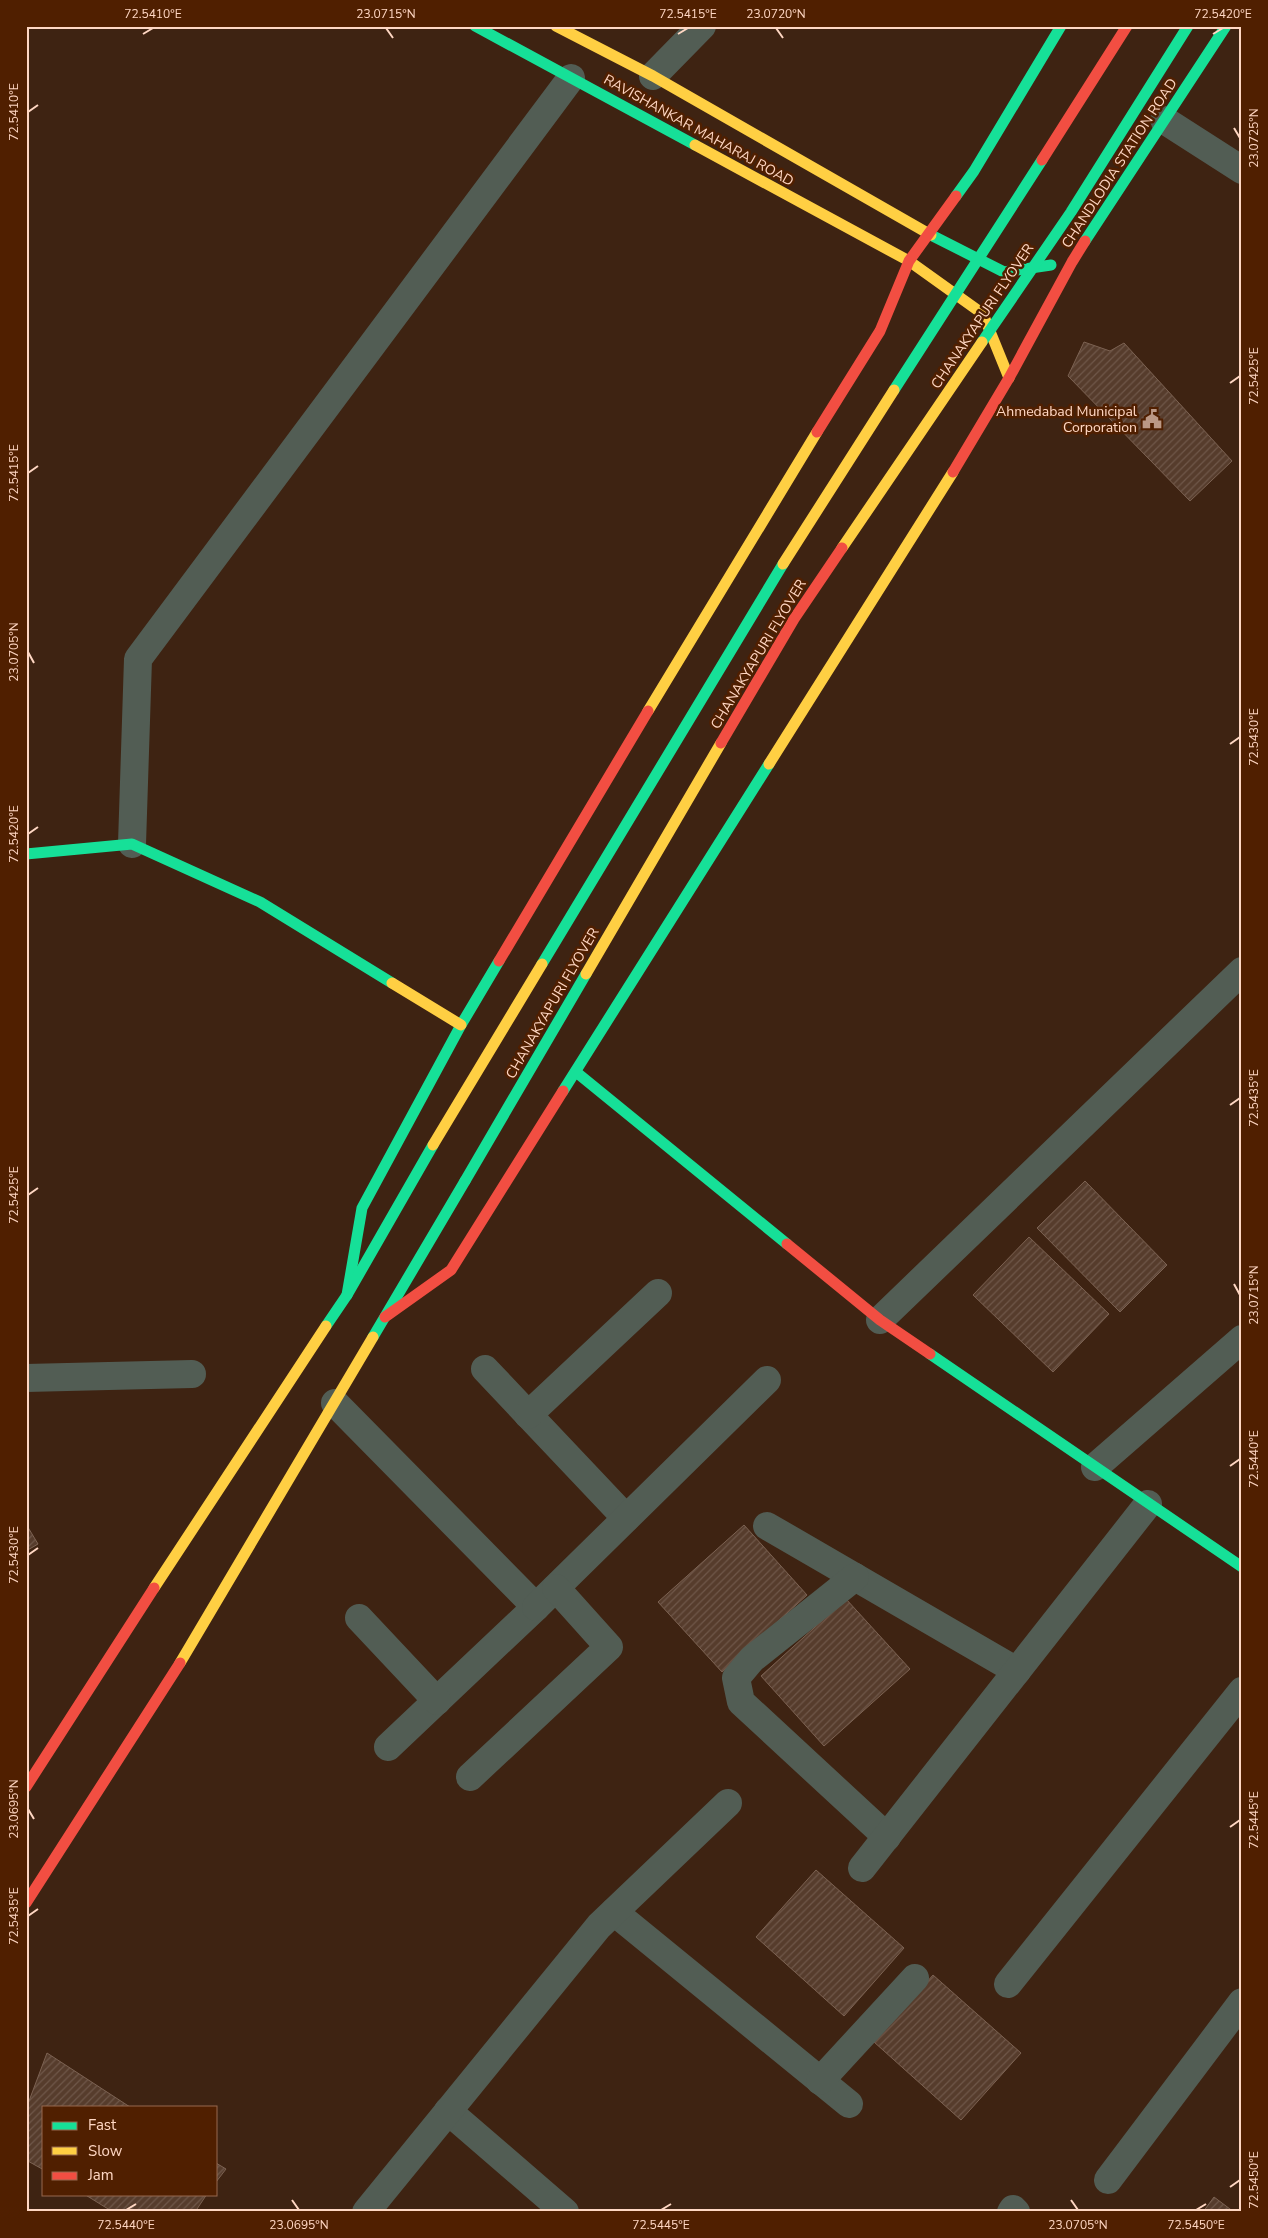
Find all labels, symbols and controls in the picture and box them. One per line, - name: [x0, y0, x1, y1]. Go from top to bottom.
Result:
- text: 72.5410°E: [124, 6, 182, 22]
- text: 23.0715°N: [356, 6, 416, 22]
- text: 72.5415°E: [659, 6, 717, 22]
- text: 23.0720°N: [746, 6, 806, 22]
- text: 72.5420°E: [1194, 6, 1252, 22]
- street label: RAVISHANKAR MAHARAJ ROAD: [600, 70, 797, 191]
- street label: CHANDLODIA STATION ROAD: [1057, 75, 1181, 252]
- text: 72.5410°E: [6, 83, 22, 141]
- text: 23.0725°N: [1246, 108, 1262, 168]
- street label: CHANAKYAPURI FLYOVER: [927, 240, 1038, 393]
- text: 72.5425°E: [1246, 347, 1262, 405]
- place label: Ahmedabad Municipal Corporation: [996, 402, 1138, 437]
- public building icon: Ahmedabad Municipal Corporation: [1141, 408, 1163, 430]
- text: 72.5415°E: [6, 444, 22, 502]
- street label: CHANAKYAPURI FLYOVER: [706, 576, 811, 733]
- text: 23.0705°N: [6, 622, 22, 682]
- text: 72.5430°E: [1246, 708, 1262, 766]
- text: 72.5420°E: [6, 805, 22, 863]
- street label: CHANAKYAPURI FLYOVER: [501, 924, 604, 1082]
- text: 72.5435°E: [1246, 1069, 1262, 1127]
- text: 72.5425°E: [6, 1166, 22, 1224]
- text: 23.0715°N: [1246, 1265, 1262, 1325]
- text: 72.5440°E: [1246, 1430, 1262, 1488]
- text: 72.5430°E: [6, 1526, 22, 1584]
- text: 23.0695°N: [6, 1779, 22, 1839]
- text: 72.5445°E: [1246, 1791, 1262, 1849]
- text: 72.5435°E: [6, 1887, 22, 1945]
- legend: [42, 2106, 218, 2196]
- text: Fast: [88, 2115, 117, 2135]
- text: Slow: [88, 2141, 123, 2161]
- text: 72.5450°E: [1246, 2151, 1262, 2209]
- text: Jam: [87, 2165, 114, 2185]
- text: 72.5440°E: [97, 2217, 155, 2233]
- text: 23.0695°N: [269, 2217, 329, 2233]
- text: 72.5445°E: [632, 2217, 690, 2233]
- text: 23.0705°N: [1048, 2217, 1108, 2233]
- text: 72.5450°E: [1167, 2217, 1225, 2233]

